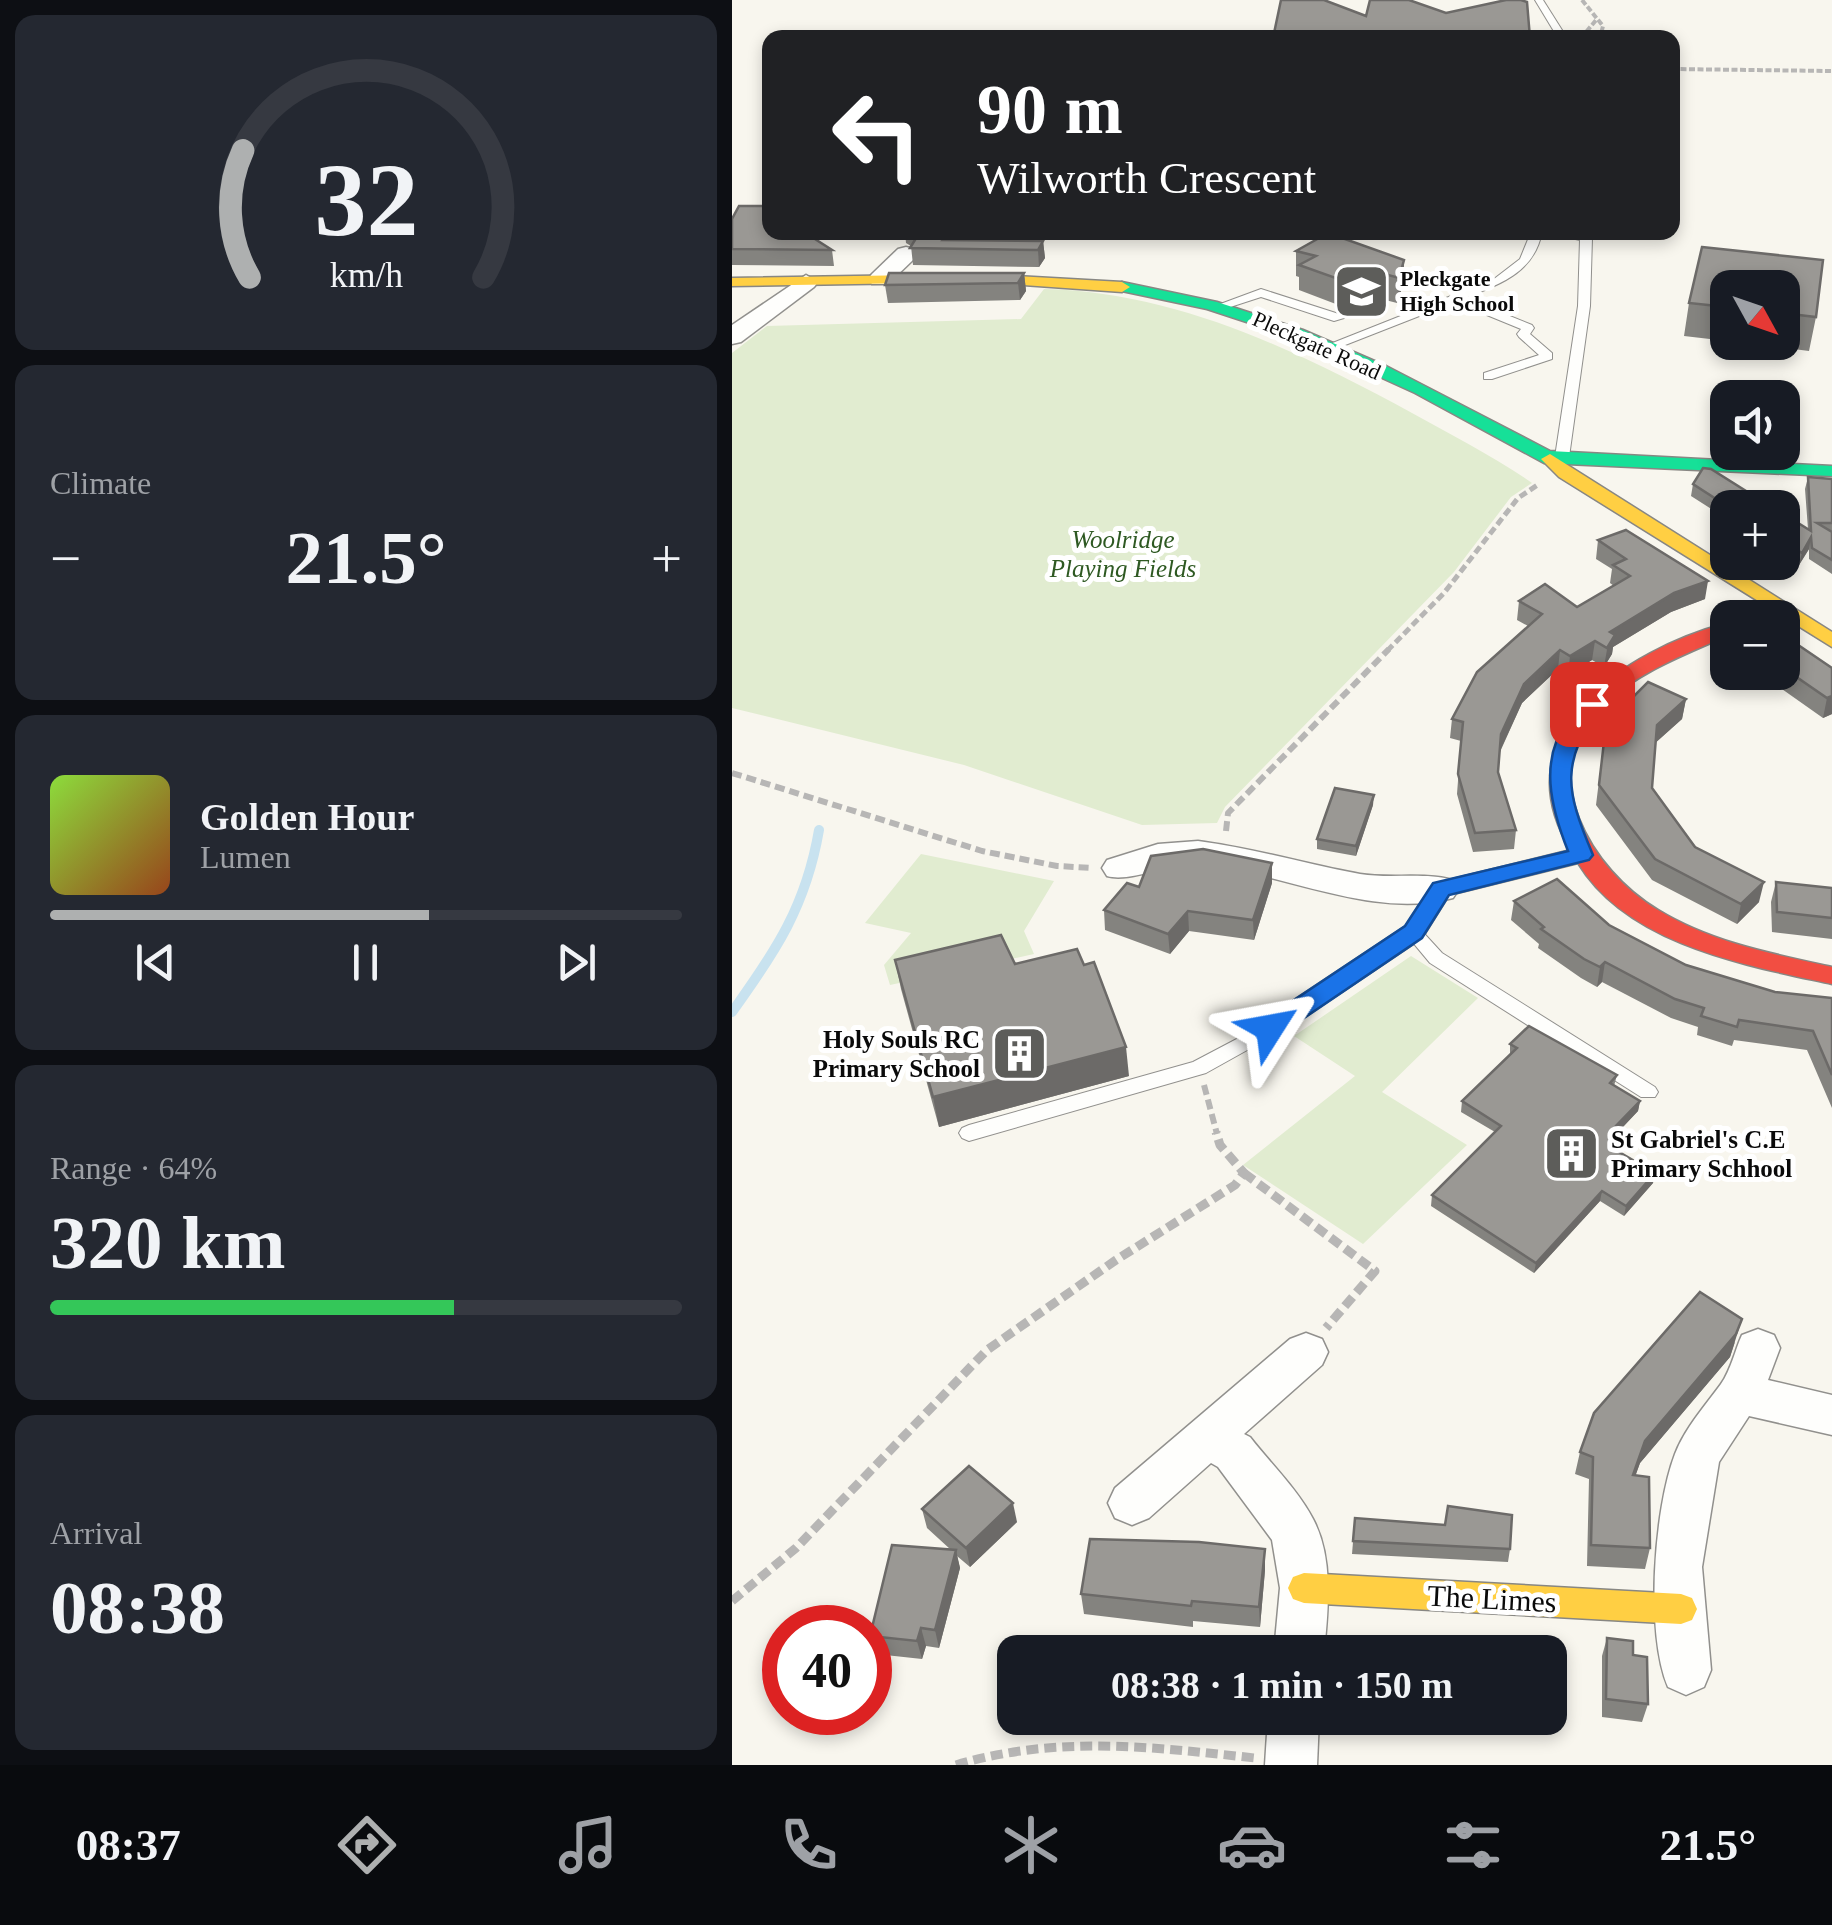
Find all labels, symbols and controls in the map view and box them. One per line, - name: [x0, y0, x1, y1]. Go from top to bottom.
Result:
- icon: left: [812, 70, 942, 200]
- text: 90 m: [977, 71, 1123, 148]
- text: 32: [314, 142, 418, 257]
- text: Wilworth Crescent: [977, 153, 1316, 203]
- text: km/h: [329, 255, 403, 295]
- school or university icon: Pleckgate High School: [1331, 261, 1391, 321]
- place label: Pleckgate High School: [1400, 266, 1514, 316]
- north arrow: [1710, 270, 1800, 360]
- map controls: [1710, 270, 1800, 690]
- street label: Pleckgate Road: [1249, 306, 1385, 385]
- button: sound: [1710, 380, 1800, 470]
- text: Climate: [50, 465, 151, 501]
- button: +: [1710, 490, 1800, 580]
- text: 21.5°: [285, 516, 447, 599]
- park label: Woolridge Playing Fields: [1049, 526, 1196, 582]
- text: −: [50, 528, 81, 589]
- text: +: [651, 528, 682, 589]
- button: −: [1710, 600, 1800, 690]
- pin: [1550, 662, 1635, 747]
- icon: arrive: [1565, 677, 1620, 732]
- text: Golden Hour: [200, 796, 414, 838]
- text: Lumen: [200, 839, 291, 875]
- icon: previous: [128, 935, 183, 990]
- icon: pause: [338, 935, 393, 990]
- icon: next: [549, 935, 604, 990]
- position arrow: [1218, 976, 1322, 1080]
- building icon: Holy Souls RC Primary School: [989, 1023, 1049, 1083]
- place label: Holy Souls RC Primary School: [813, 1026, 980, 1082]
- building icon: St Gabriel's C.E Primary Schhool: [1542, 1123, 1602, 1183]
- place label: St Gabriel's C.E Primary Schhool: [1611, 1126, 1792, 1182]
- text: Range · 64%: [50, 1150, 217, 1186]
- text: 320 km: [50, 1201, 285, 1284]
- text: Arrival: [50, 1515, 142, 1551]
- text: 08:38: [50, 1566, 225, 1649]
- street label: The Limes: [1427, 1579, 1557, 1618]
- speed limit sign: 40: [762, 1605, 892, 1735]
- text: 08:38 · 1 min · 150 m: [1111, 1664, 1453, 1706]
- icon: directions: [332, 1810, 402, 1880]
- icon: music: [553, 1810, 623, 1880]
- icon: phone: [774, 1810, 844, 1880]
- icon: climate: [996, 1810, 1066, 1880]
- icon: car: [1217, 1810, 1287, 1880]
- icon: filters: [1438, 1810, 1508, 1880]
- text: 08:37: [76, 1820, 181, 1870]
- text: 21.5°: [1660, 1820, 1756, 1870]

